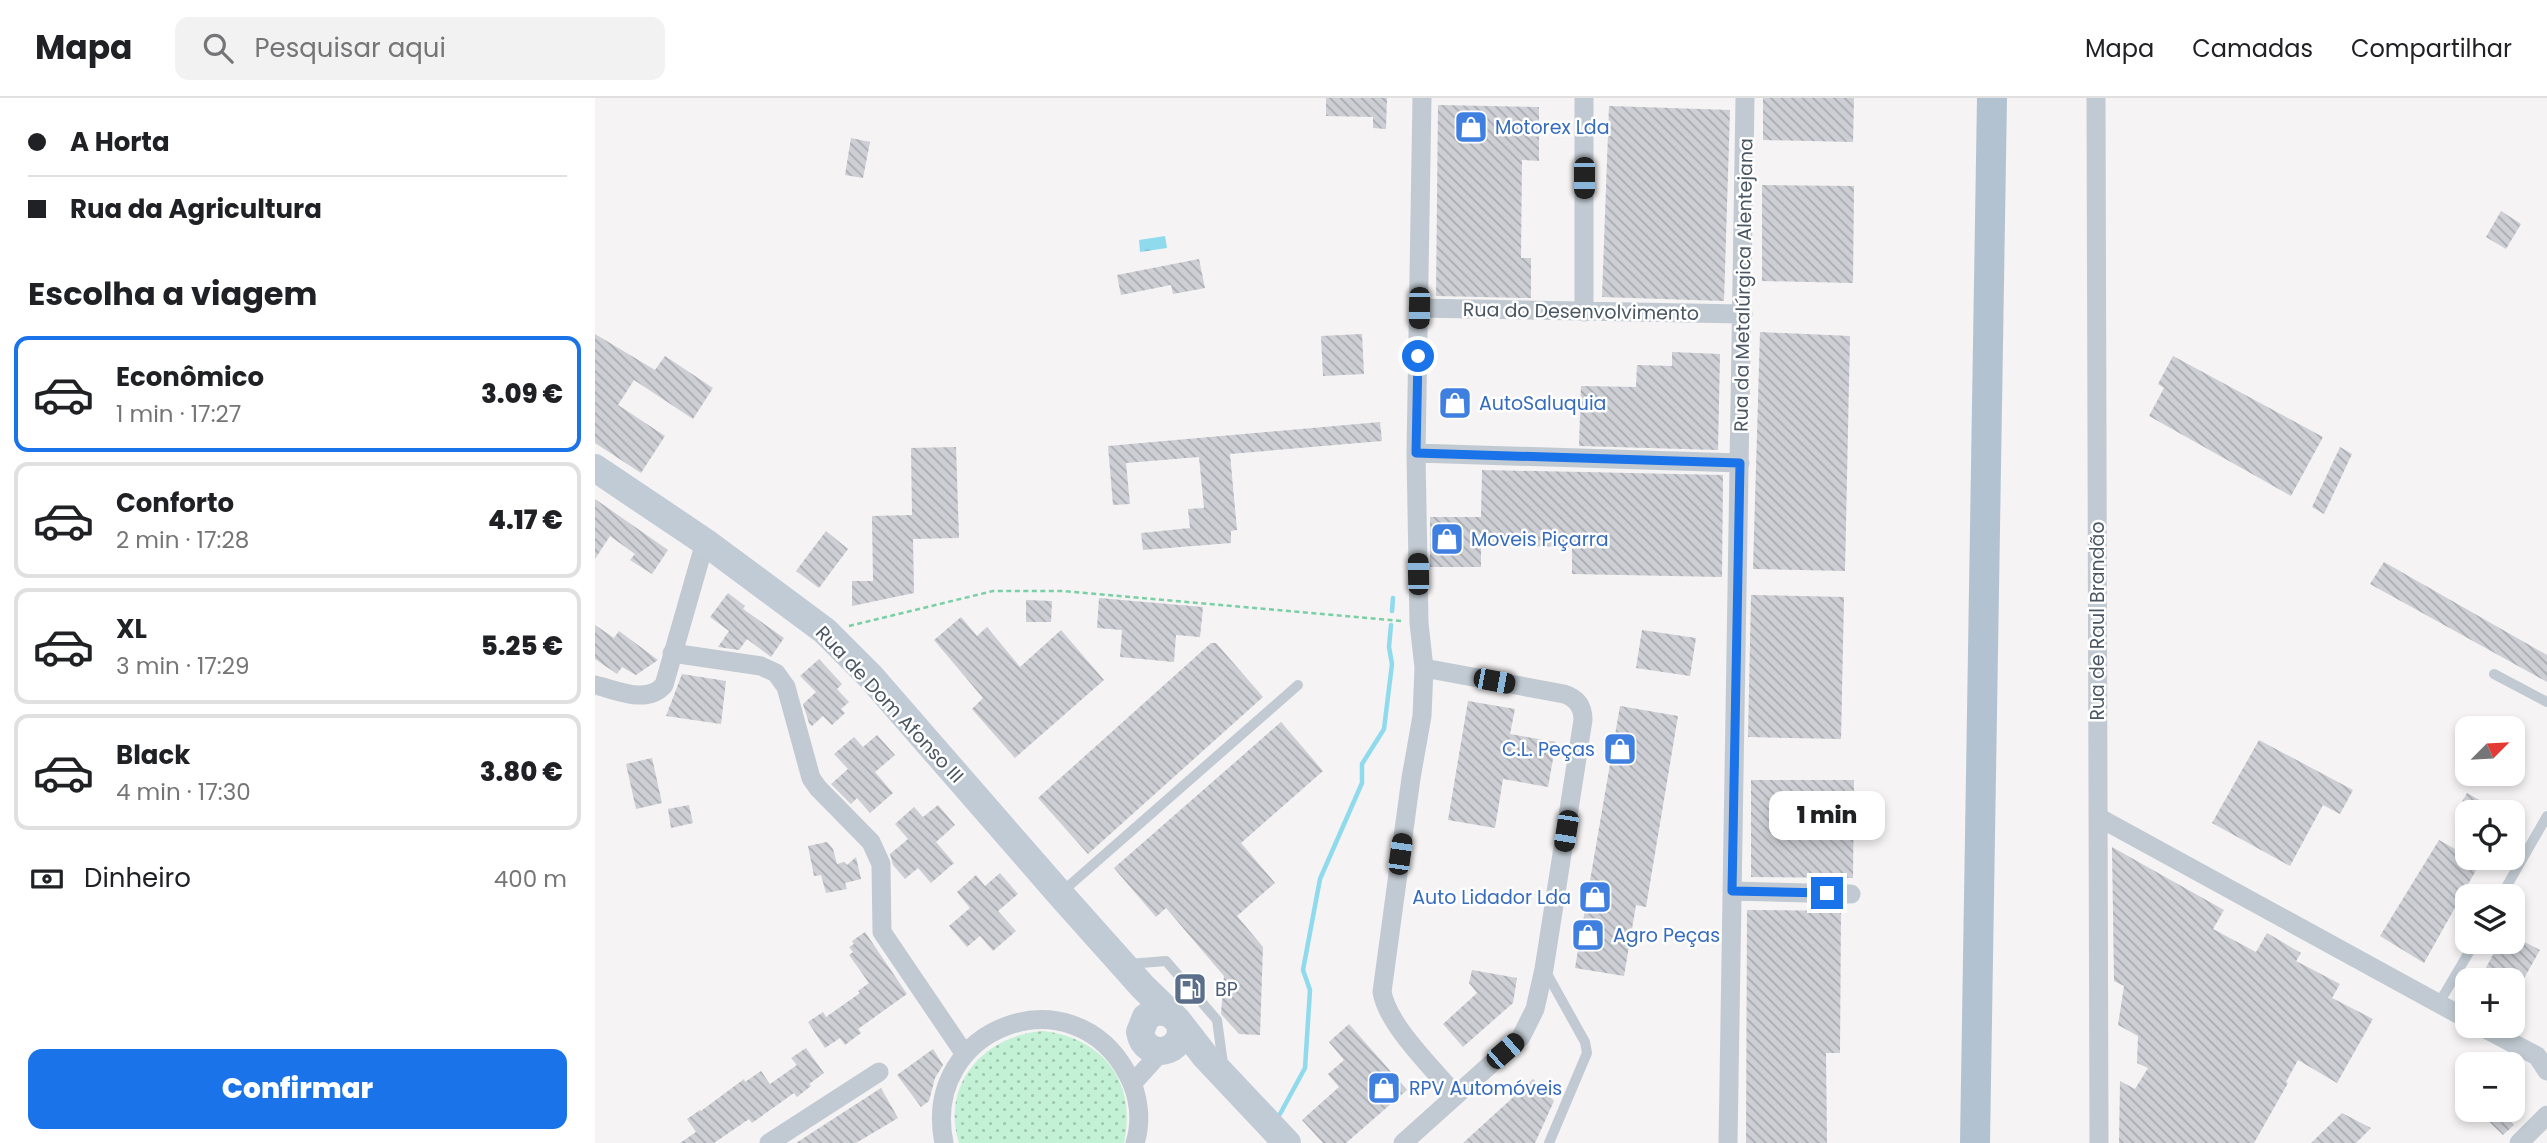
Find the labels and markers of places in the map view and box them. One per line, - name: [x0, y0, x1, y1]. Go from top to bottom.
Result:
- shop icon: Motorex Lda: [1452, 108, 1490, 146]
- place label: Motorex Lda: [1495, 114, 1610, 141]
- shop icon: AutoSaluquia: [1436, 384, 1474, 422]
- place label: AutoSaluquia: [1479, 390, 1606, 417]
- shop icon: Moveis Piçarra: [1428, 520, 1466, 558]
- place label: Moveis Piçarra: [1471, 526, 1609, 553]
- shop icon: C.L. Peças: [1601, 730, 1639, 768]
- place label: C.L. Peças: [1502, 736, 1595, 763]
- shop icon: Auto Lidador Lda: [1576, 878, 1614, 916]
- place label: Auto Lidador Lda: [1412, 884, 1571, 911]
- shop icon: Agro Peças: [1569, 916, 1607, 954]
- place label: Agro Peças: [1613, 922, 1720, 949]
- fuel station icon: BP: [1171, 970, 1209, 1008]
- place label: BP: [1215, 976, 1238, 1003]
- shop icon: RPV Automóveis: [1365, 1069, 1403, 1107]
- place label: RPV Automóveis: [1409, 1075, 1562, 1102]

